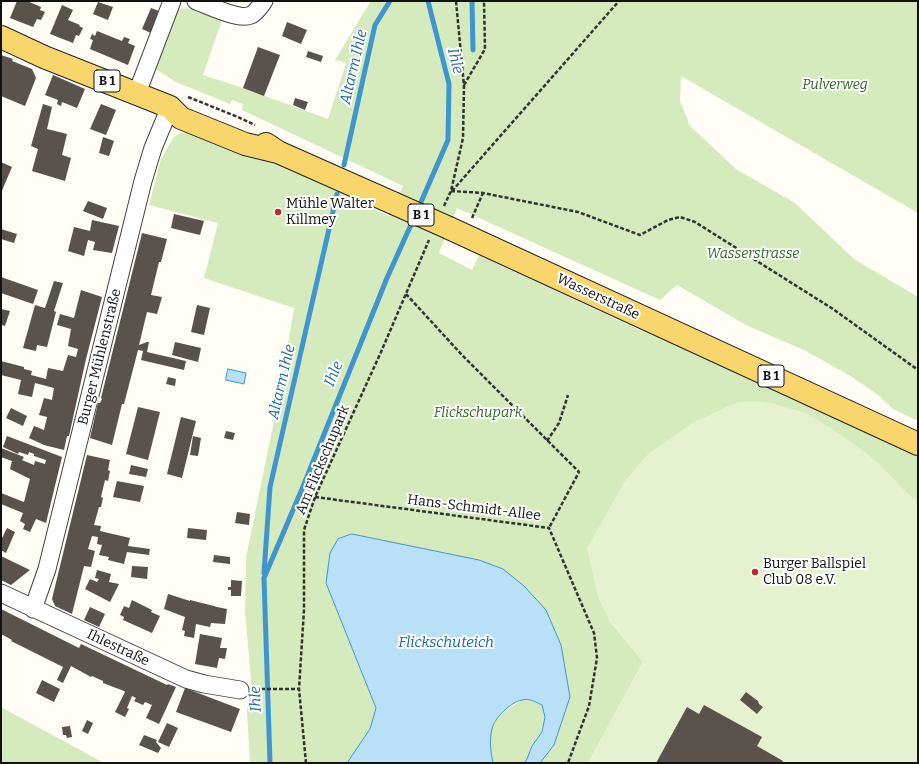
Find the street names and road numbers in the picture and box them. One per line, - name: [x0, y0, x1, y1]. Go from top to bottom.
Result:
- road number: B 1: [94, 70, 120, 92]
- road number: B 1: [408, 204, 434, 226]
- street label: Wasserstraße: [554, 270, 642, 324]
- street label: Burger Mühlenstraße: [75, 287, 125, 427]
- road number: B 1: [758, 365, 784, 387]
- street label: Am Flickschupark: [292, 403, 354, 517]
- street label: Hans-Schmidt-Allee: [406, 491, 542, 525]
- street label: Ihlestraße: [84, 626, 152, 670]

